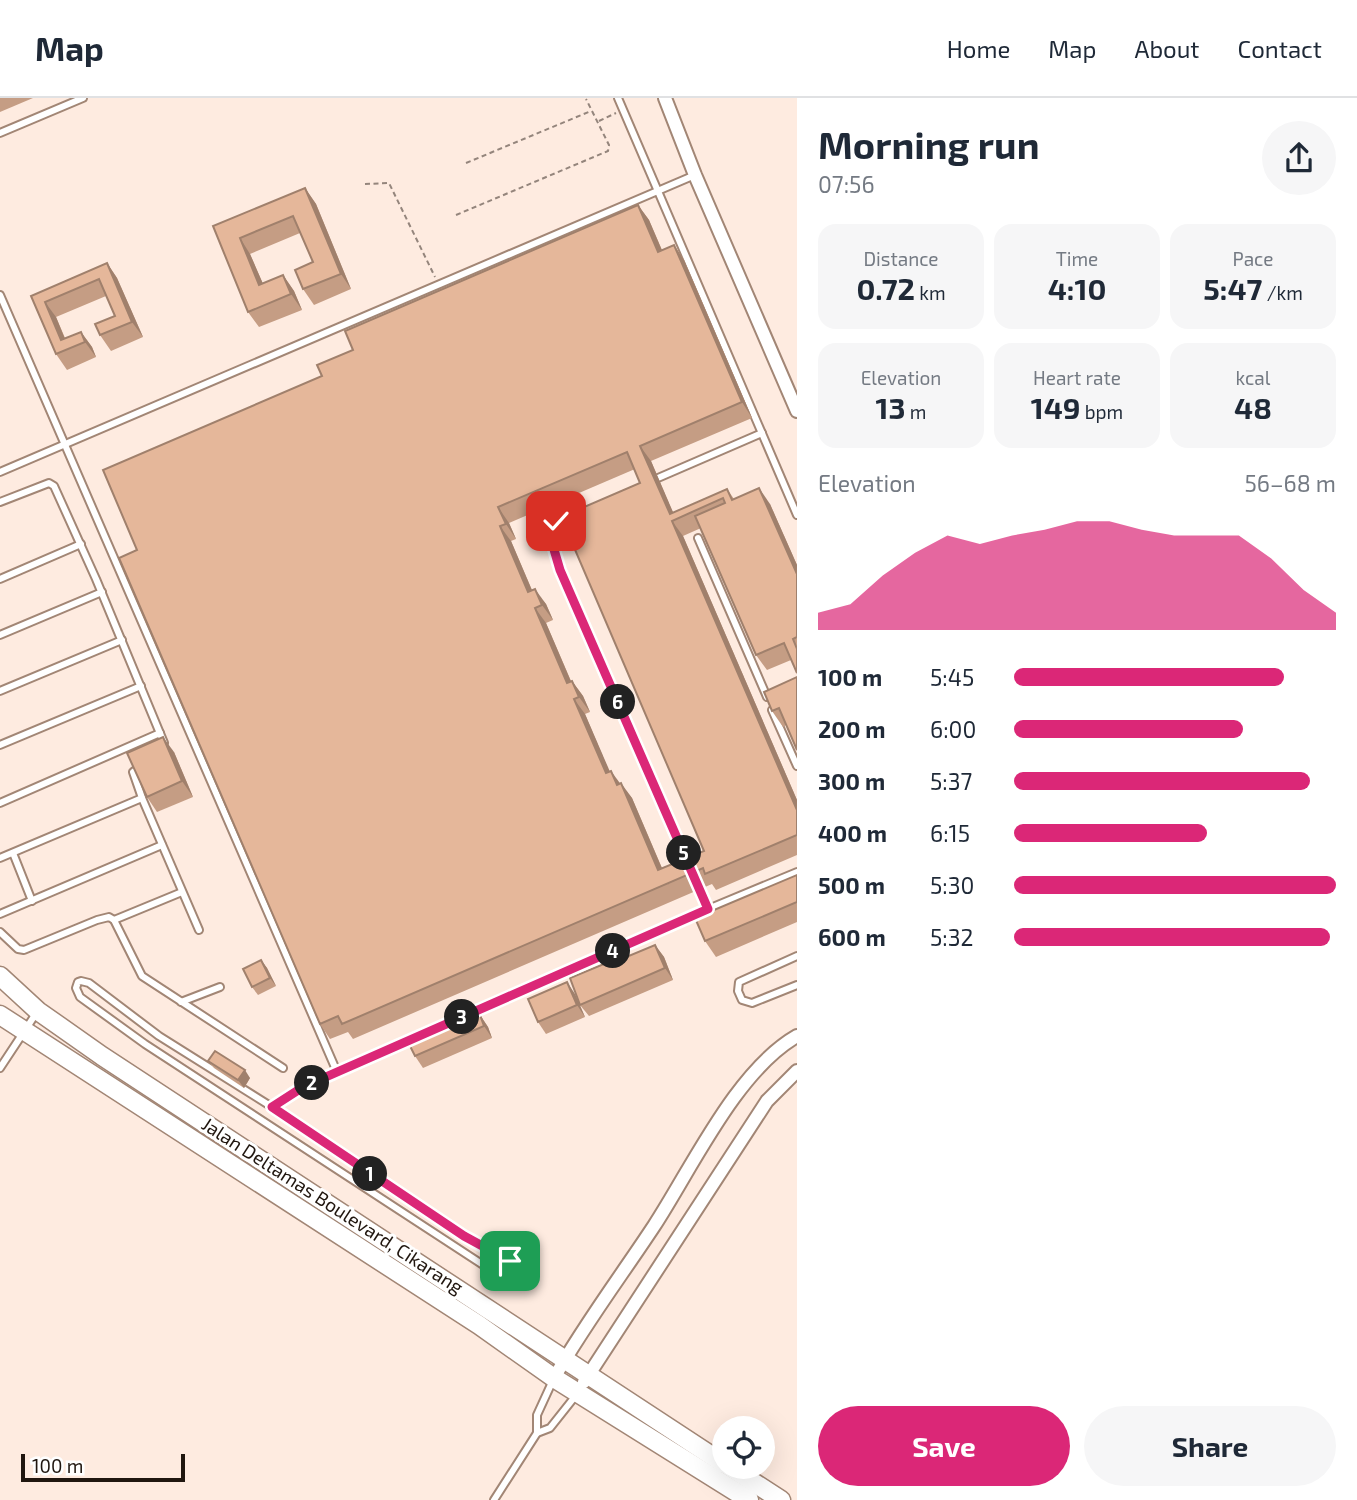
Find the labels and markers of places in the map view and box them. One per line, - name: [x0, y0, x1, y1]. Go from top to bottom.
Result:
- pin: [526, 491, 586, 551]
- pin: 6: [600, 684, 636, 720]
- pin: 5: [666, 836, 702, 870]
- pin: 4: [596, 934, 630, 968]
- pin: 3: [444, 1000, 480, 1034]
- pin: 2: [294, 1066, 330, 1100]
- pin: 1: [352, 1156, 388, 1192]
- pin: [480, 1231, 540, 1291]

